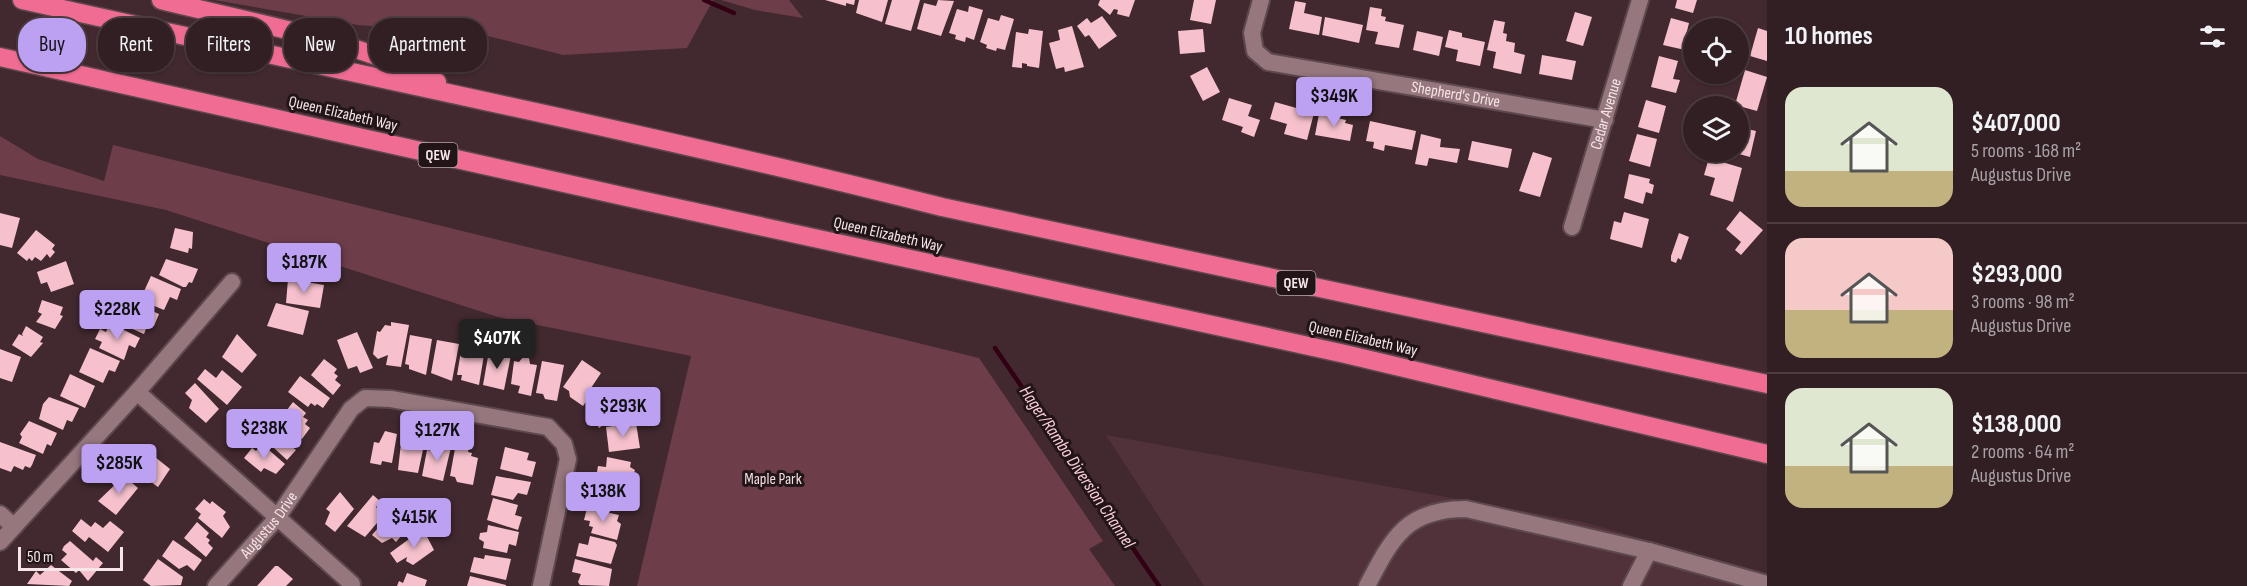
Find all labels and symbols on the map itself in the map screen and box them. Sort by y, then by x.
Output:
street label: Cedar Avenue [1586,76,1625,152]
pin: $349K [1292,77,1376,128]
street label: Shepherd's Drive [1410,77,1502,111]
street label: Queen Elizabeth Way [287,92,399,136]
road number: QEW [418,143,458,167]
street label: Queen Elizabeth Way [832,213,944,257]
pin: $187K [262,243,346,294]
road number: QEW [1276,271,1316,295]
pin: $228K [75,290,159,341]
street label: Queen Elizabeth Way [1307,317,1419,361]
pin: $407K [455,319,539,370]
water label: Hager/Rambo Diversion Channel [1015,382,1140,553]
pin: $293K [581,387,665,438]
pin: $238K [222,409,306,460]
pin: $127K [395,411,479,462]
pin: $285K [77,444,161,495]
park label: Maple Park [744,470,802,489]
pin: $138K [561,472,645,523]
street label: Augustus Drive [236,488,302,563]
pin: $415K [372,498,456,549]
scale bar [18,544,123,572]

